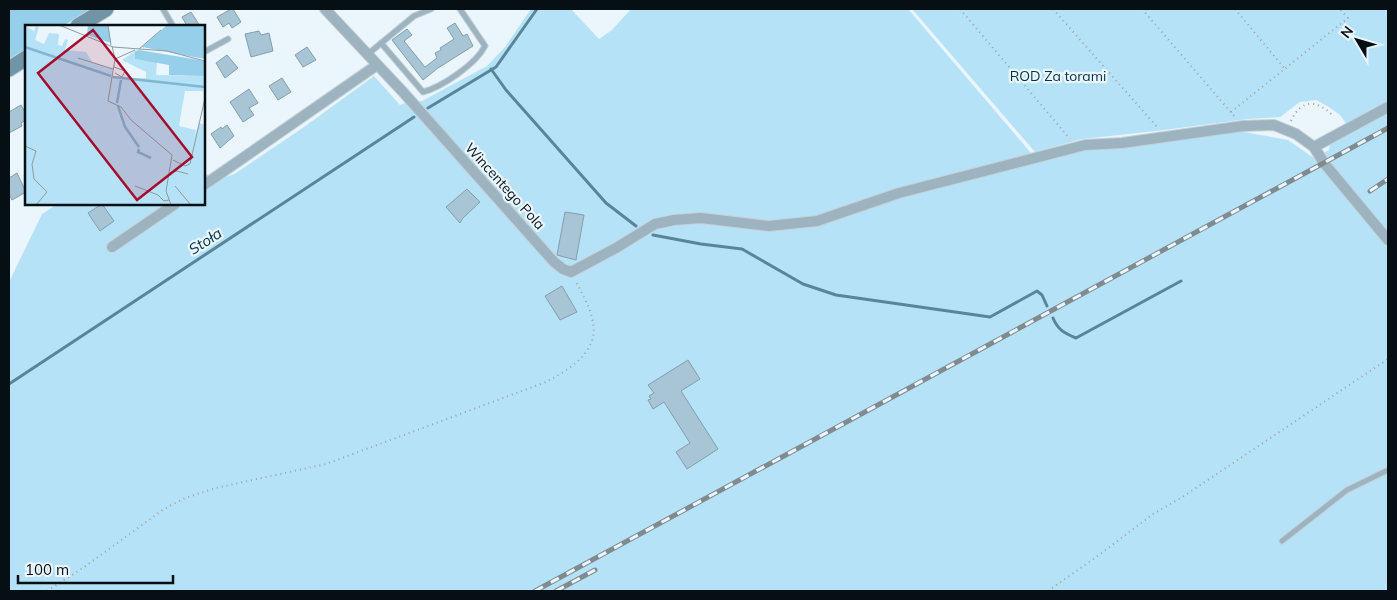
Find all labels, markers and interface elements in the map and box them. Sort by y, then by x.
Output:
north arrow [1332,15,1382,65]
text: N [1336,22,1357,42]
inset map [25,25,205,205]
park label: ROD Za torami [1010,67,1106,85]
street label: Wincentego Pola [461,139,549,233]
water label: Stoła [185,223,225,259]
scale bar [18,552,172,584]
text: 100 m [25,560,69,579]

